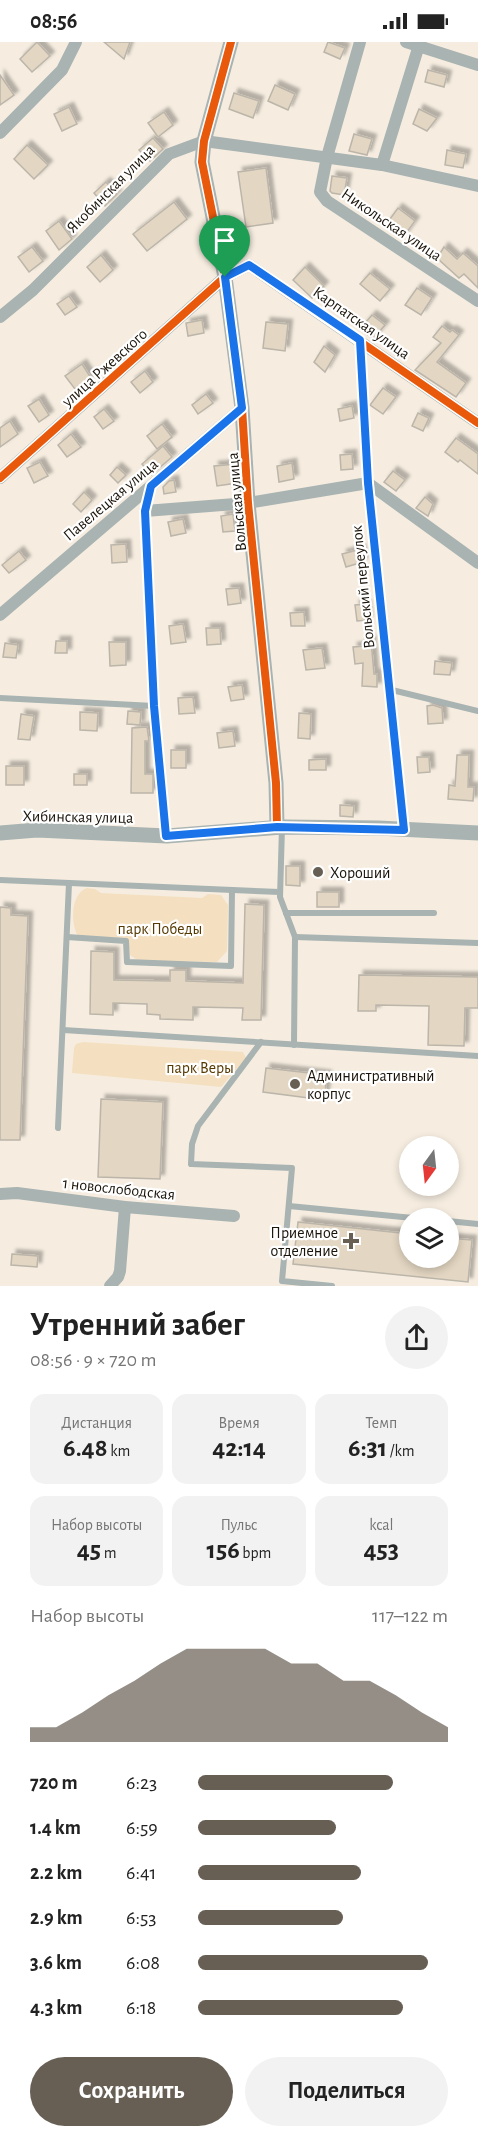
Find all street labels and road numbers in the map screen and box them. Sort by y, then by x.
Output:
street label: Якобинская улица [64,142,159,237]
street label: Никольская улица [338,185,444,265]
street label: Карпатская улица [309,284,413,363]
street label: улица Ржевского [58,325,151,411]
street label: Вольская улица [225,452,250,552]
street label: Павелецкая улица [60,456,162,545]
street label: Вольский переулок [349,524,378,649]
street label: Хибинская улица [22,808,134,827]
street label: 1 новослободская [62,1175,176,1203]

